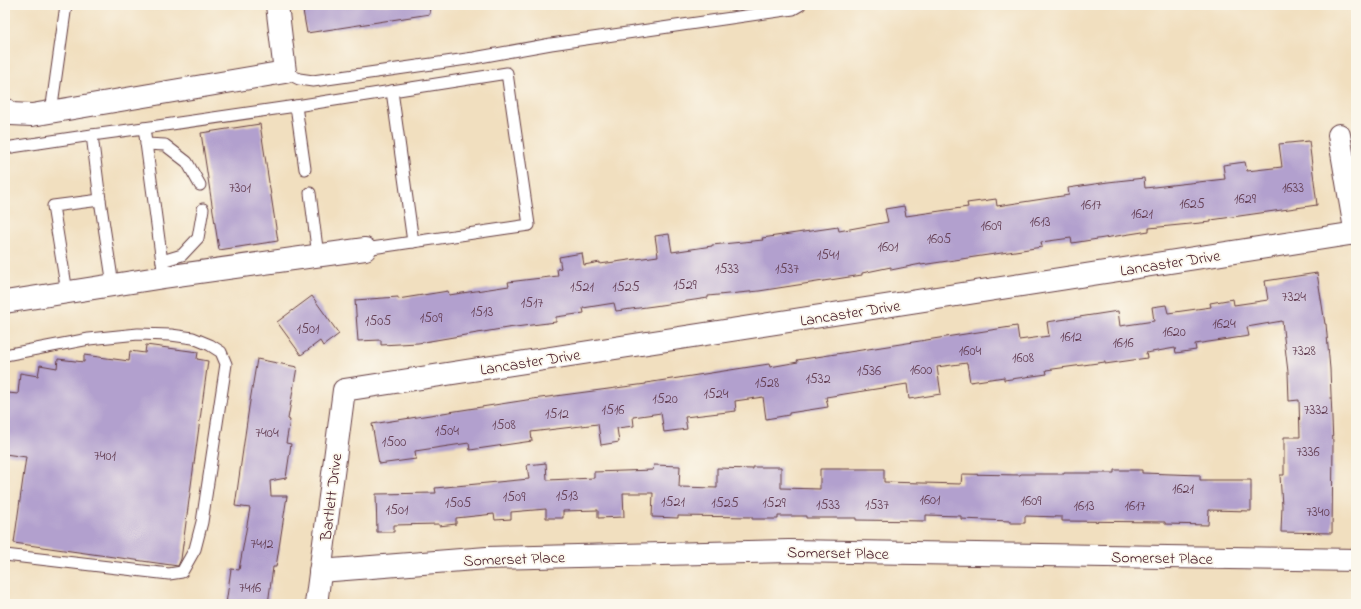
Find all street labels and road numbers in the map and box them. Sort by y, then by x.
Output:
street label: Lancaster Drive [1118,244,1223,284]
street label: Lancaster Drive [798,294,903,334]
street label: Lancaster Drive [478,343,583,383]
street label: Bartlett Drive [315,451,349,543]
street label: Somerset Place [787,541,890,567]
street label: Somerset Place [463,546,566,574]
street label: Somerset Place [1111,546,1214,572]

